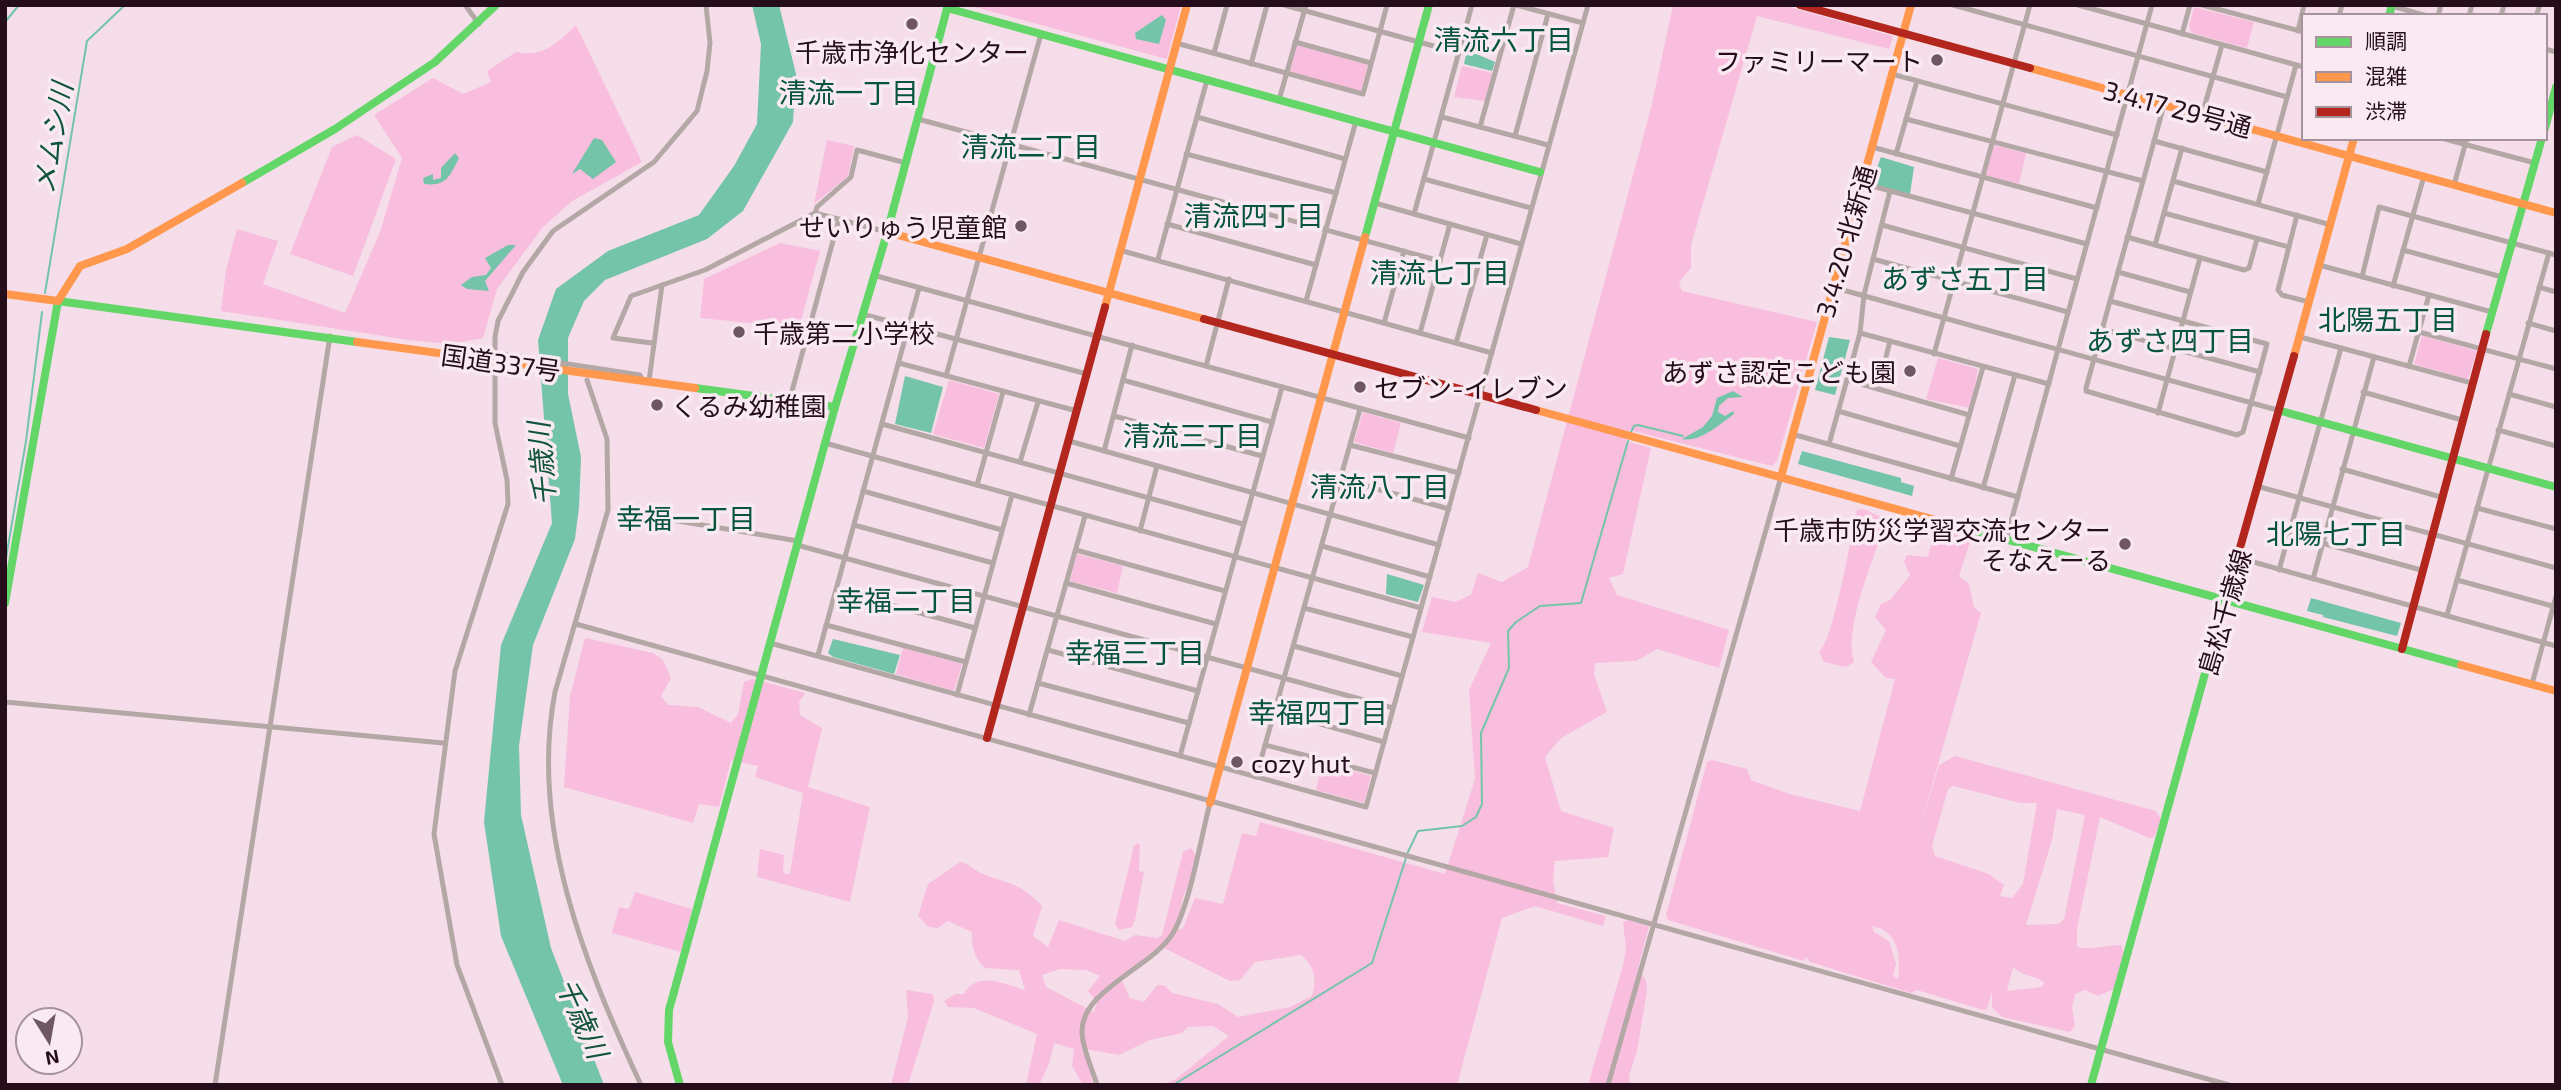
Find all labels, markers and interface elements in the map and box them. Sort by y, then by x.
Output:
legend [2302,14,2547,140]
marker: 千歳市浄化センター [904,16,920,32]
district label: 清流六丁目 [1434,22,1574,56]
text: 順調 [2365,28,2407,53]
place label: 千歳市浄化センター [795,36,1029,67]
place label: ファミリーマート [1715,45,1923,76]
marker: ファミリーマート [1929,52,1945,68]
text: 混雑 [2365,63,2407,88]
street label: 3.4.17 29号通 [2101,73,2255,143]
district label: 清流一丁目 [779,75,919,109]
water label: メムシ川 [26,77,79,196]
text: 渋滞 [2365,98,2407,123]
district label: 清流二丁目 [961,129,1101,163]
street label: 3.4.20 北新通 [1809,162,1881,320]
district label: 清流四丁目 [1184,198,1324,232]
place label: せいりゅう児童館 [799,211,1007,242]
marker: せいりゅう児童館 [1013,218,1029,234]
district label: 清流七丁目 [1370,255,1510,289]
district label: あずさ五丁目 [1881,261,2049,295]
district label: 北陽五丁目 [2318,302,2458,336]
place label: 千歳第二小学校 [753,317,935,348]
district label: あずさ四丁目 [2086,323,2254,357]
marker: 千歳第二小学校 [731,324,747,340]
street label: 国道337号 [439,338,563,386]
place label: あずさ認定こども園 [1662,356,1896,387]
marker: あずさ認定こども園 [1902,363,1918,379]
place label: セブン-イレブン [1374,372,1568,403]
marker: セブン-イレブン [1352,379,1368,395]
place label: くるみ幼稚園 [671,390,826,421]
marker: くるみ幼稚園 [649,397,665,413]
water label: 千歳川 [520,418,562,507]
district label: 清流三丁目 [1123,418,1263,452]
district label: 清流八丁目 [1310,469,1450,503]
district label: 幸福一丁目 [616,501,756,535]
place label: 千歳市防災学習交流センター そなえーる [1773,514,2111,575]
district label: 北陽七丁目 [2266,516,2406,550]
marker: 千歳市防災学習交流センター そなえーる [2117,536,2133,552]
street label: 島松千歳線 [2191,545,2257,679]
district label: 幸福二丁目 [836,583,976,617]
district label: 幸福三丁目 [1065,635,1205,669]
district label: 幸福四丁目 [1248,695,1388,729]
place label: cozy hut [1251,747,1350,778]
marker: cozy hut [1229,754,1245,770]
water label: 千歳川 [550,973,617,1066]
north arrow [14,1006,84,1076]
text: N [43,1046,61,1071]

